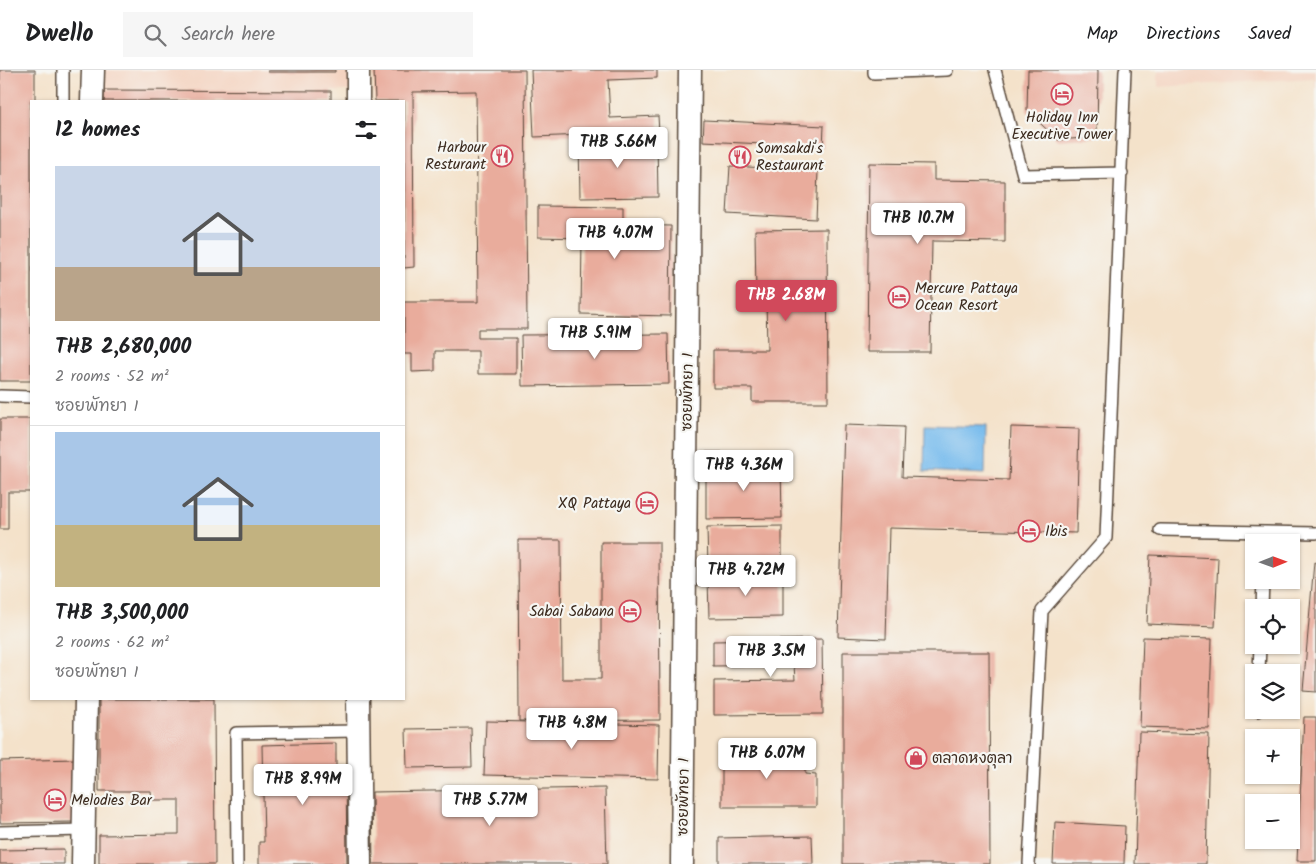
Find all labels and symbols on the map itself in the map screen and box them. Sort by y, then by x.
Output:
hotel icon: Holiday Inn Executive Tower [1050,82,1074,106]
place label: Holiday Inn Executive Tower [1012,106,1113,147]
pin: THB 5.66M [561,126,675,169]
place label: Harbour Resturant [425,136,487,177]
place label: Somsakdi's Restaurant [756,137,824,178]
restaurant icon: Harbour Resturant [490,144,514,168]
restaurant icon: Somsakdi's Restaurant [728,145,752,169]
pin: THB 10.7M [861,202,975,245]
pin: THB 4.07M [558,218,672,260]
place label: Mercure Pattaya Ocean Resort [915,277,1018,318]
pin: THB 2.68M [729,280,843,322]
hotel icon: Mercure Pattaya Ocean Resort [887,285,911,309]
pin: THB 5.91M [538,318,652,360]
street label: ซอยพัทยา 1 [675,352,701,431]
pin: THB 4.36M [687,450,801,492]
hotel icon: XQ Pattaya [635,491,659,515]
place label: XQ Pattaya [558,492,631,516]
hotel icon: Ibis [1017,519,1041,543]
place label: Ibis [1045,520,1068,544]
north arrow [1245,534,1300,589]
pin: THB 4.72M [689,554,803,597]
hotel icon: Sabai Sabana [618,599,642,623]
place label: Sabai Sabana [530,600,614,624]
pin: THB 3.5M [719,636,823,678]
pin: THB 4.8M [520,708,624,750]
pin: THB 6.07M [710,738,824,780]
shop icon: ตลาดหงตุลา [904,746,928,770]
place label: ตลาดหงตุลา [932,747,1013,771]
street label: ซอยพัทยา 1 [671,757,697,836]
pin: THB 8.99M [246,764,360,806]
pin: THB 5.77M [433,784,547,827]
hotel icon: Melodies Bar [43,788,67,812]
place label: Melodies Bar [71,789,153,813]

